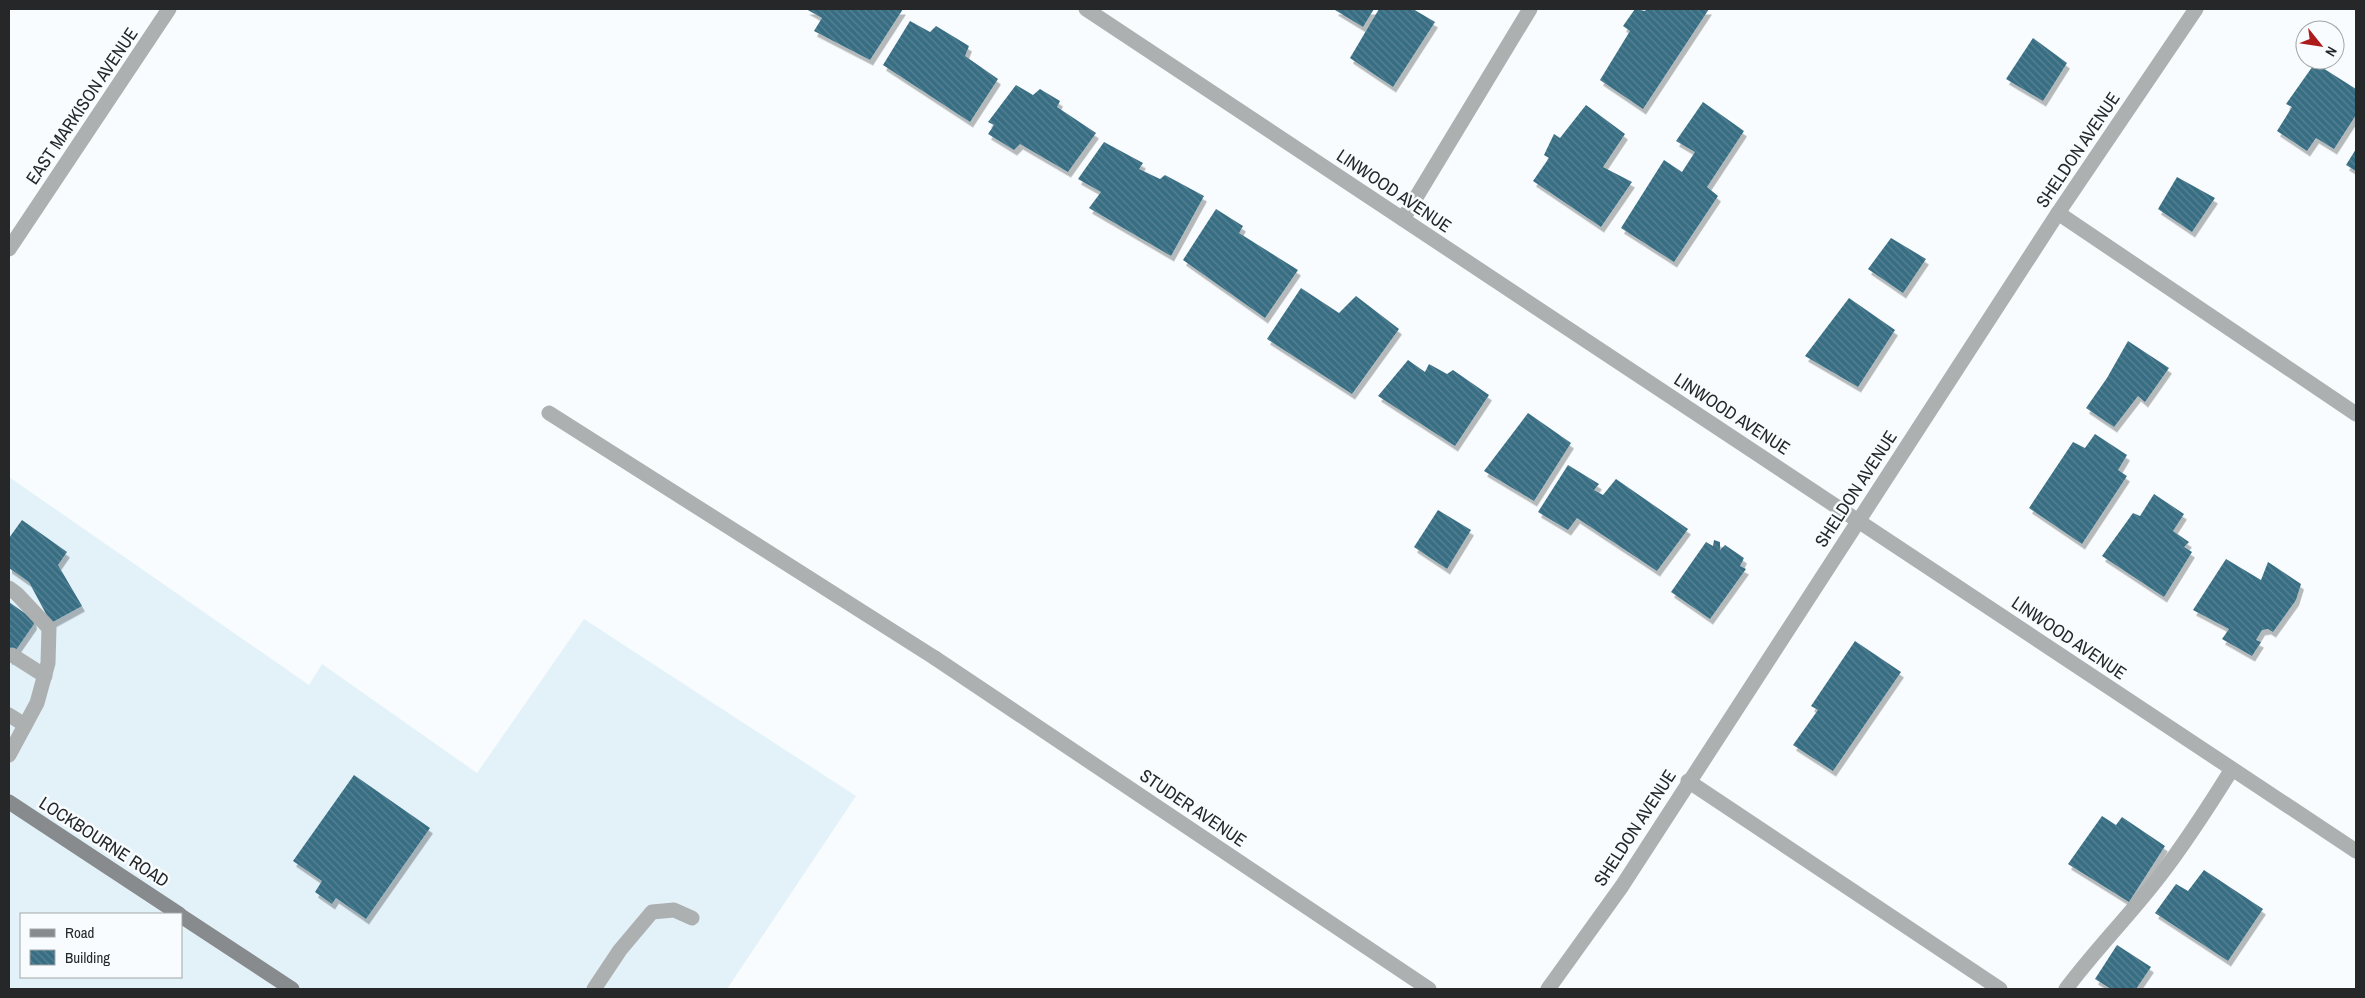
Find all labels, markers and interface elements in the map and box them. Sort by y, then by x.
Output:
north arrow [2295,20,2345,70]
street label: EAST MARKISON AVENUE [20,22,143,189]
text: N [2321,43,2341,60]
street label: SHELDON AVENUE [2030,87,2125,212]
street label: LINWOOD AVENUE [1332,143,1457,238]
street label: LINWOOD AVENUE [1670,367,1795,460]
street label: SHELDON AVENUE [1809,426,1903,552]
street label: LINWOOD AVENUE [2007,590,2132,685]
street label: STUDER AVENUE [1135,763,1252,853]
street label: SHELDON AVENUE [1588,765,1682,891]
street label: LOCKBOURNE ROAD [35,790,174,893]
legend [20,913,182,978]
text: Road [65,922,94,943]
text: Building [65,947,110,968]

